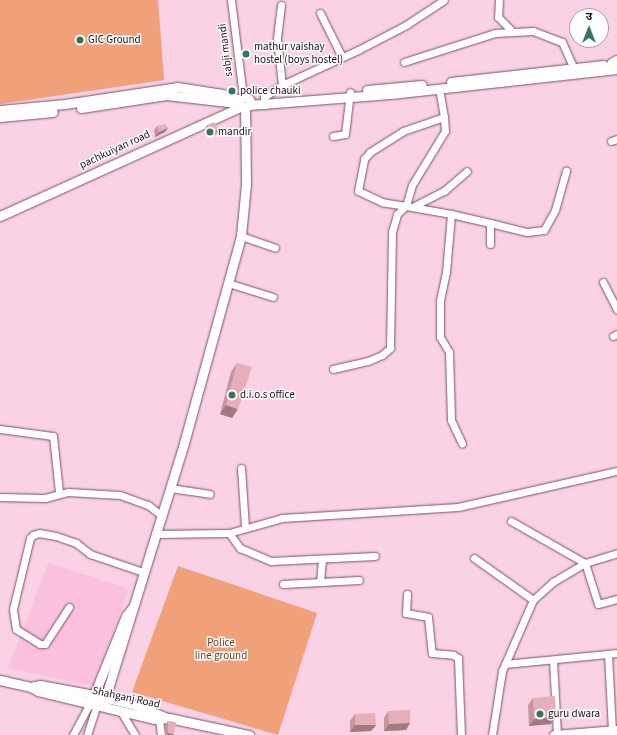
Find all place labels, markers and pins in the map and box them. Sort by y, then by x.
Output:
place label: GIC Ground [88,33,141,47]
marker: GIC Ground [75,35,85,45]
place label: mathur vaishay hostel (boys hostel) [254,41,343,67]
marker: mathur vaishay hostel (boys hostel) [241,49,251,59]
place label: police chauki [240,84,301,98]
marker: police chauki [227,86,237,96]
place label: mandir [218,125,251,139]
marker: mandir [205,127,215,137]
place label: d.i.o.s office [240,388,295,402]
marker: d.i.o.s office [227,390,237,400]
place label: guru dwara [548,707,600,721]
marker: guru dwara [535,709,545,719]

